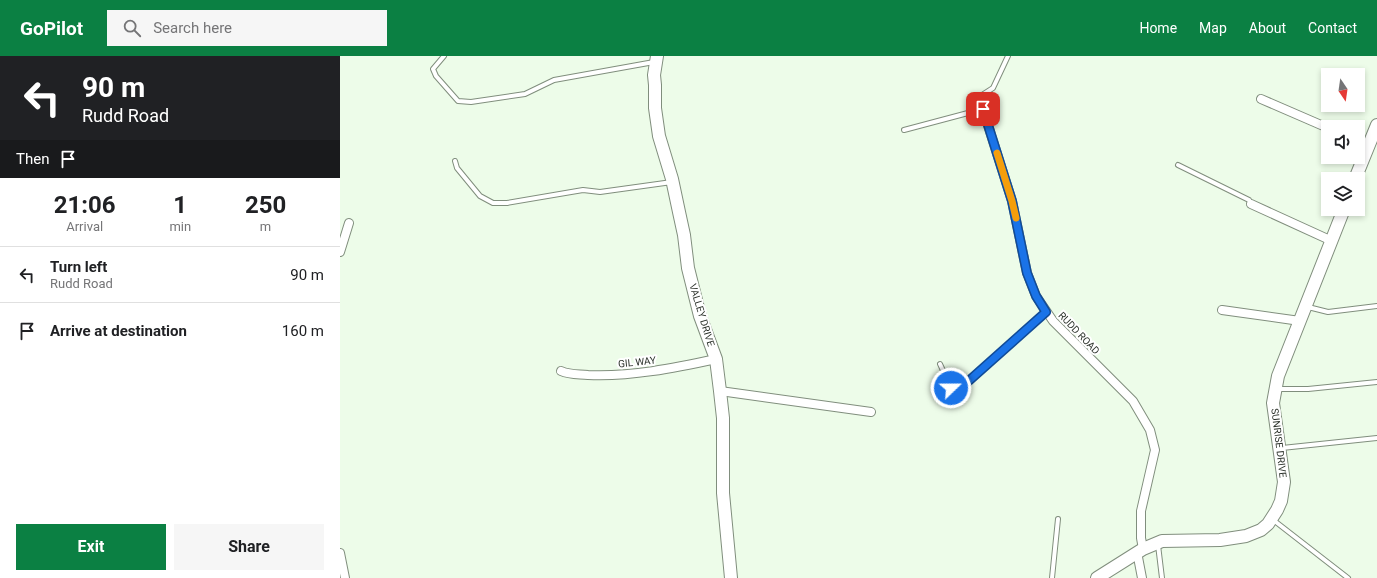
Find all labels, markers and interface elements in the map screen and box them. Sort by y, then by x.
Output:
search box [107,10,387,46]
text: GoPilot [20,17,83,40]
icon: search [121,17,143,39]
text: Search here [153,19,232,37]
text: Home [1139,20,1177,36]
text: Map [1199,20,1227,36]
text: About [1249,20,1286,36]
text: Contact [1308,20,1357,36]
north arrow [1321,68,1365,112]
map controls [1321,68,1365,216]
text: 90 m [82,71,145,104]
icon: left [16,72,68,124]
pin [966,92,1000,126]
icon: arrive [972,98,994,120]
text: Rudd Road [82,105,169,126]
button: sound [1321,120,1365,164]
icon: arrive [57,148,79,170]
text: Then [16,150,49,168]
button: layers [1321,172,1365,216]
text: 21:06 [54,191,116,219]
text: 1 [173,191,187,219]
text: 250 [245,191,286,219]
text: Arrival [66,219,103,234]
text: min [169,219,191,234]
text: m [260,219,271,234]
text: Turn left [50,258,107,276]
icon: left [16,264,38,286]
text: 90 m [290,266,324,284]
text: Rudd Road [50,276,113,291]
street label: VALLEY DRIVE [687,282,717,348]
street label: RUDD ROAD [1056,310,1102,356]
icon: arrive [16,320,38,342]
text: Arrive at destination [50,322,187,340]
text: 160 m [282,322,324,340]
street label: GIL WAY [617,355,657,369]
position arrow [930,367,972,409]
street label: SUNRISE DRIVE [1269,408,1289,479]
button: Exit [16,524,166,570]
button: Share [174,524,324,570]

